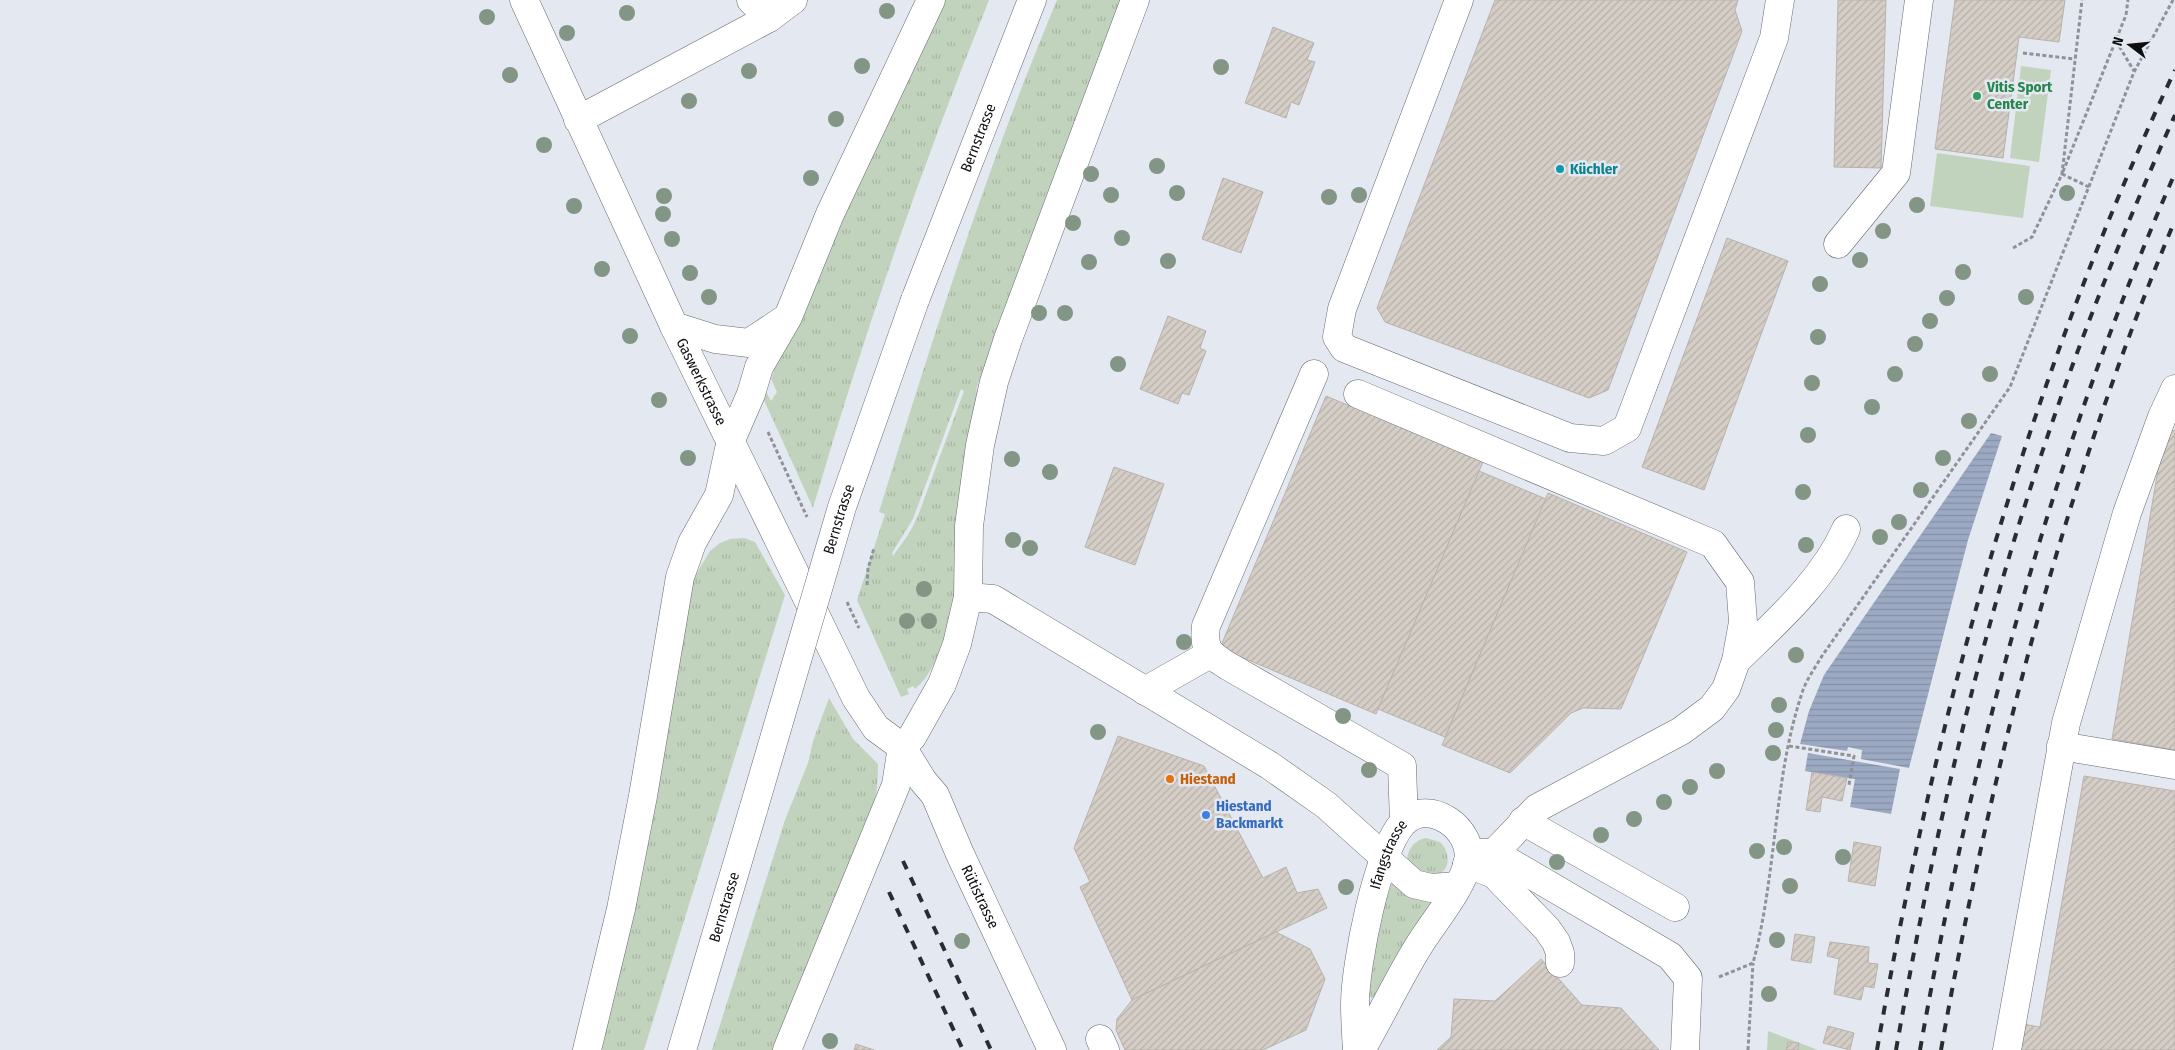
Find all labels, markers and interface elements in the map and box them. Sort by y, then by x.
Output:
north arrow [2105,20,2155,70]
text: N [2109,35,2127,48]
place label: Vitis Sport Center [1986,78,2053,113]
marker: Vitis Sport Center [1971,90,1983,102]
street label: Bernstrasse [957,101,1000,175]
place label: Küchler [1570,160,1618,178]
marker: Küchler [1554,163,1566,175]
street label: Gaswerkstrasse [672,335,730,428]
street label: Bernstrasse [820,482,858,556]
place label: Hiestand [1180,770,1236,788]
marker: Hiestand [1164,773,1176,785]
place label: Hiestand Backmarkt [1216,797,1284,832]
marker: Hiestand Backmarkt [1200,809,1212,821]
street label: Ifangstrasse [1366,816,1411,891]
street label: Rütistrasse [957,862,1003,931]
street label: Bernstrasse [705,870,743,944]

